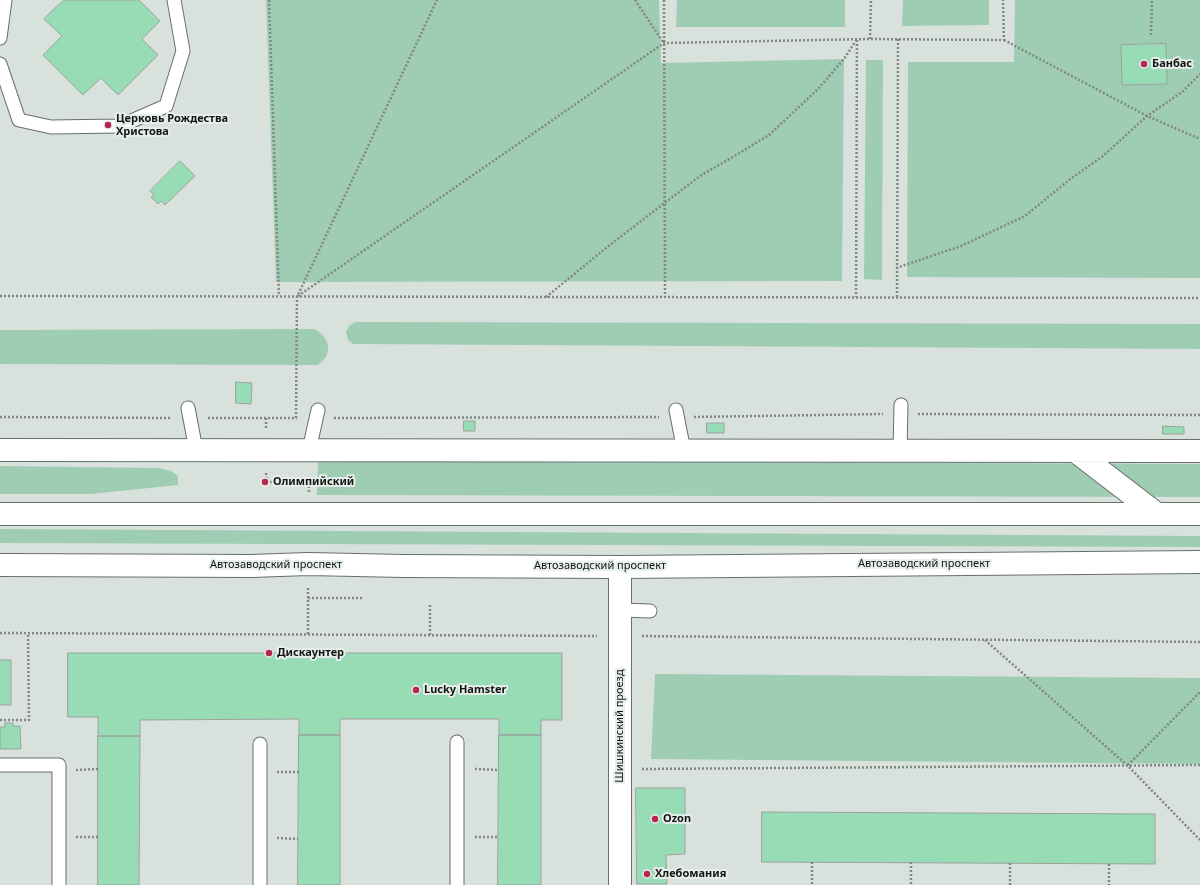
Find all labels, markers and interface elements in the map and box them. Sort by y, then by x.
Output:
place label: Банбас [1152,57,1192,71]
marker: Банбас [1139,59,1149,69]
place label: Церковь Рождества Христова [116,112,228,138]
marker: Церковь Рождества Христова [103,120,113,130]
place label: Олимпийский [273,475,354,489]
marker: Олимпийский [260,477,270,487]
street label: Автозаводский проспект [858,557,990,571]
street label: Автозаводский проспект [210,558,342,572]
street label: Автозаводский проспект [534,559,666,573]
place label: Дискаунтер [277,646,344,660]
marker: Дискаунтер [264,648,274,658]
street label: Шишкинский проезд [613,669,627,783]
place label: Lucky Hamster [424,683,506,697]
marker: Lucky Hamster [411,685,421,695]
place label: Ozon [663,812,691,826]
marker: Ozon [650,814,660,824]
place label: Хлебомания [655,867,726,881]
marker: Хлебомания [642,869,652,879]

